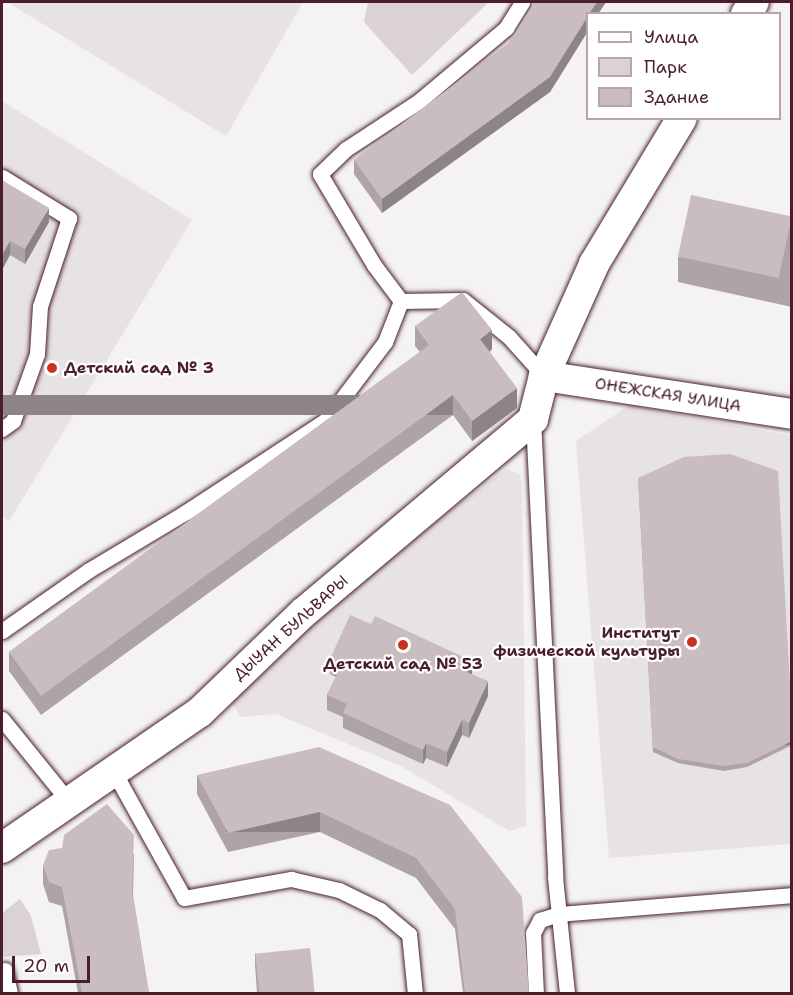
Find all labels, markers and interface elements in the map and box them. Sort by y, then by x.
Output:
legend [586,12,781,120]
text: Улица [644,25,698,49]
text: Парк [644,55,687,79]
text: Здание [644,85,709,109]
place label: Детский сад № 3 [64,358,214,378]
marker: Детский сад № 3 [45,361,59,375]
street label: ОНЕЖСКАЯ УЛИЦА [593,374,743,416]
street label: ДЫУАН БУЛЬВАРЫ [230,571,352,685]
place label: Институт физической культуры [493,623,680,661]
marker: Институт физической культуры [685,635,699,649]
marker: Детский сад № 53 [396,638,410,652]
place label: Детский сад № 53 [323,654,483,674]
scale bar [15,944,93,982]
text: 20 m [23,954,69,978]

